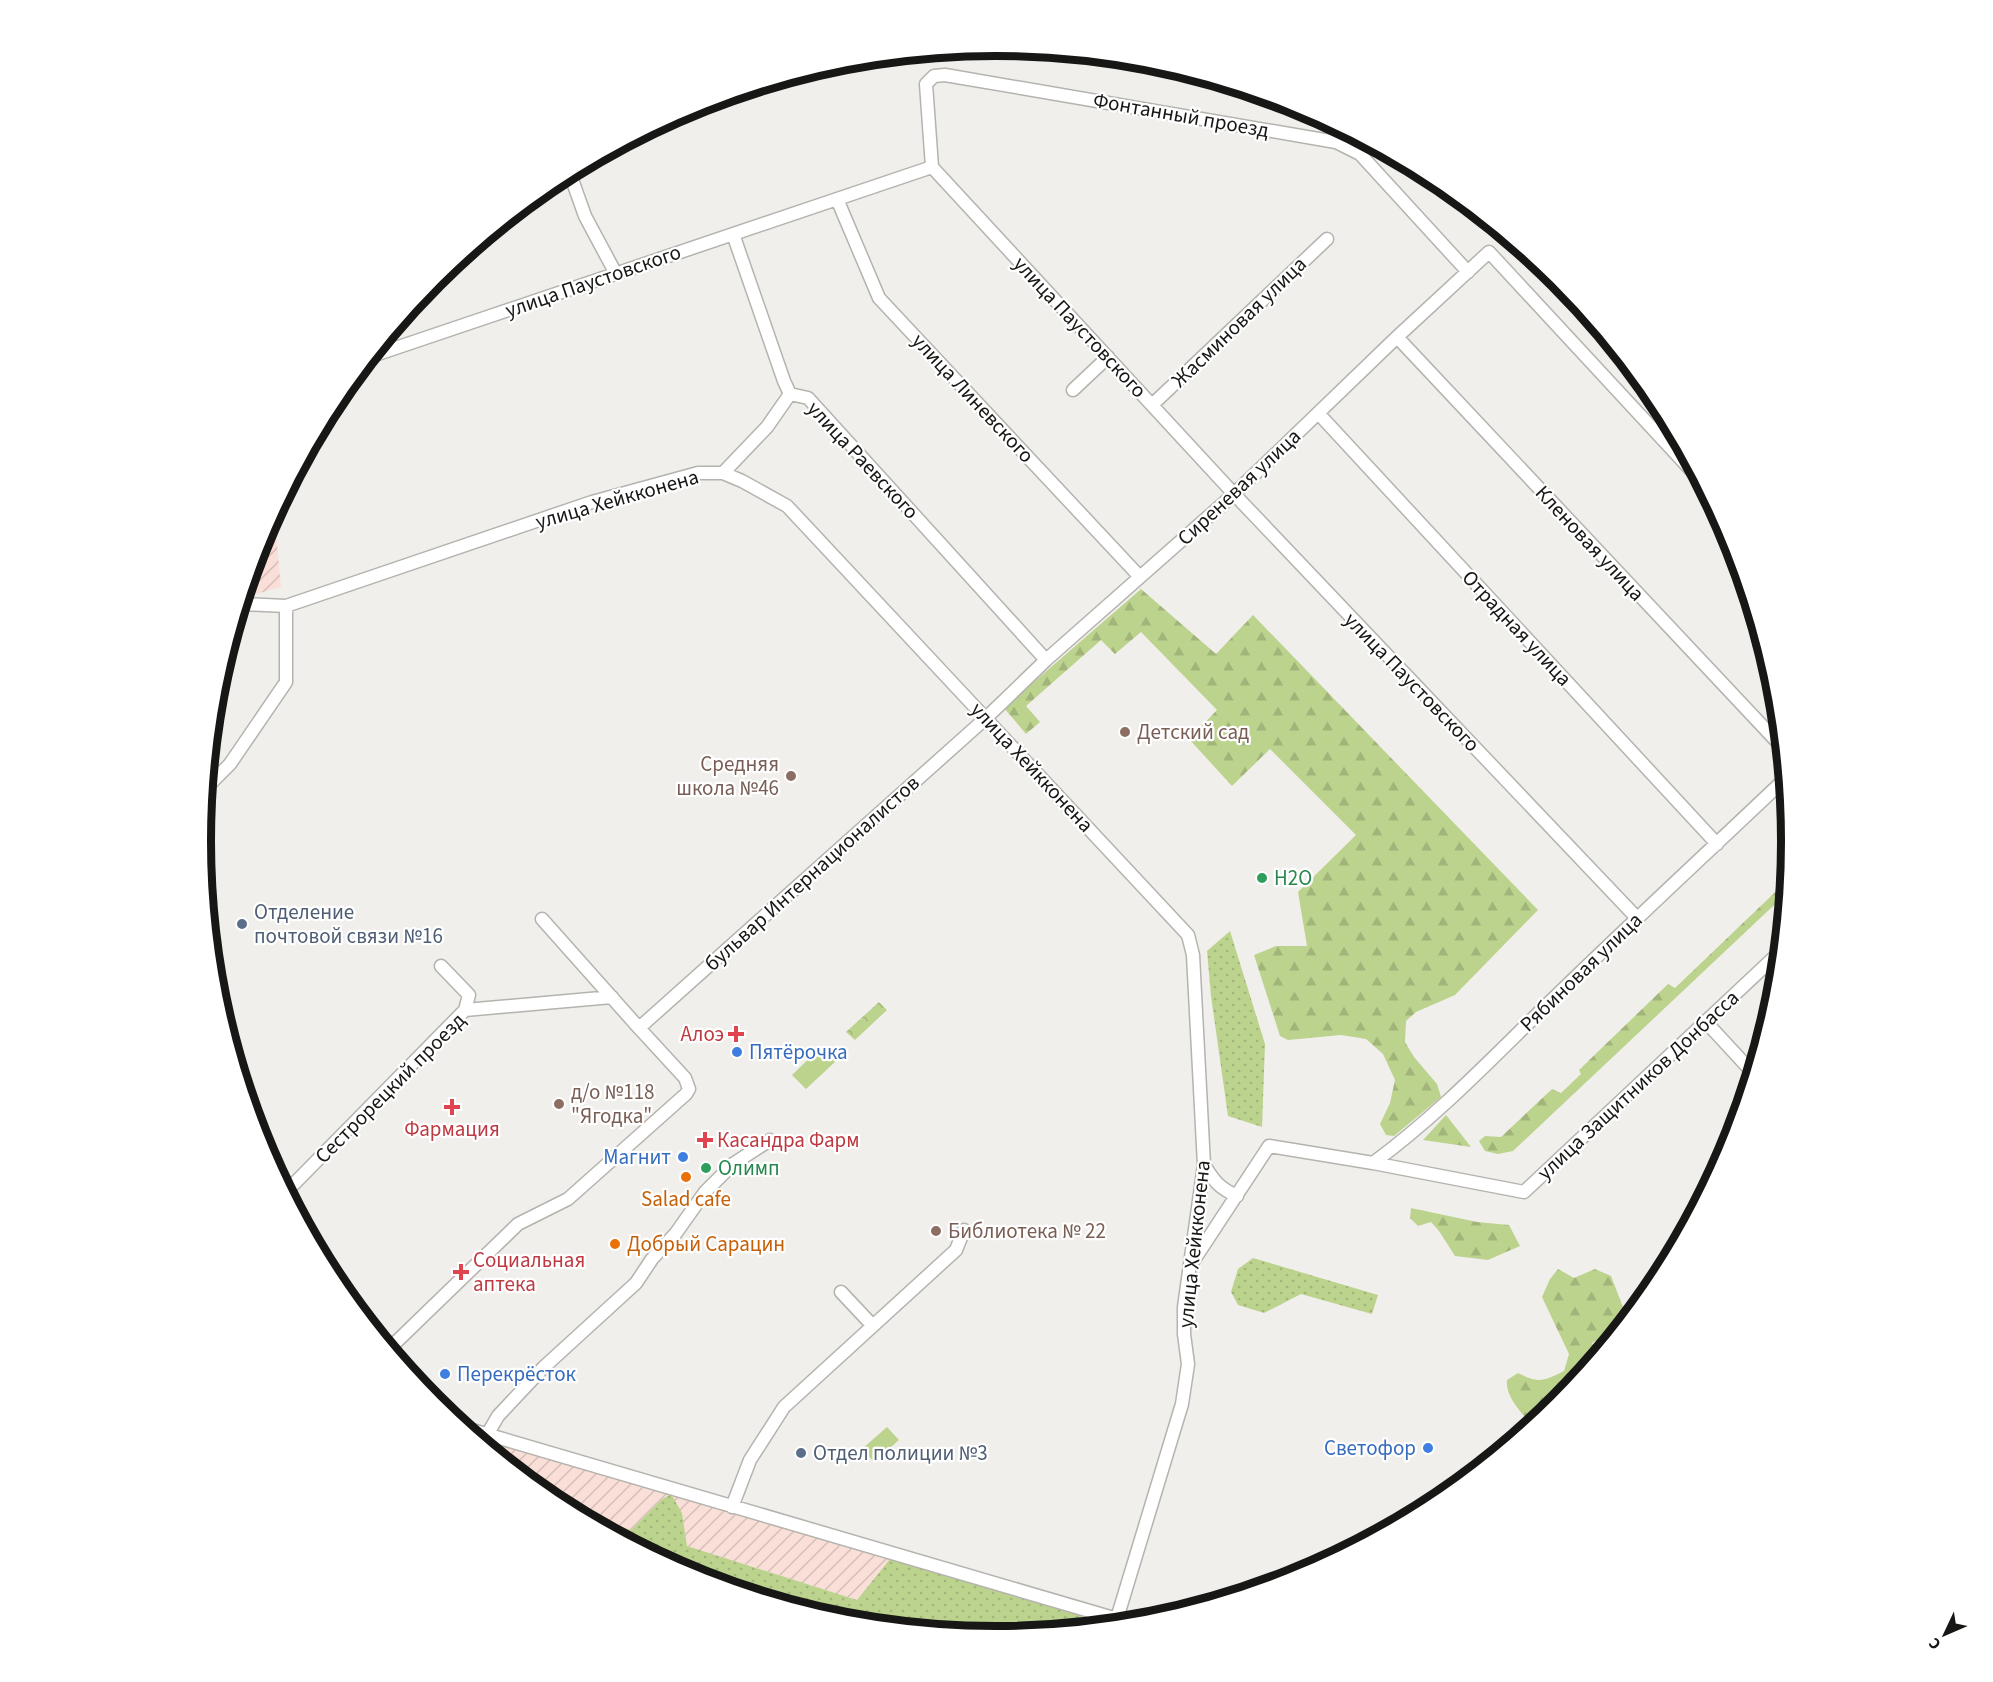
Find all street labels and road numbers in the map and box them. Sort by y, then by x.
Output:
street label: Фонтанный проезд [1091,85,1271,145]
street label: улица Паустовского [501,237,685,325]
street label: улица Паустовского [1006,249,1154,405]
street label: Жасминовая улица [1165,250,1313,394]
street label: улица Линевского [905,327,1041,469]
street label: улица Раевского [800,394,926,526]
street label: Сиреневая улица [1170,422,1308,552]
street label: улица Хейкконена [532,461,702,537]
street label: Кленовая улица [1528,478,1652,608]
street label: Отрадная улица [1455,563,1579,693]
street label: улица Паустовского [1337,605,1487,759]
street label: улица Хейкконена [964,695,1100,839]
street label: бульвар Интернационалистов [698,768,926,978]
street label: Рябиновая улица [1513,906,1649,1038]
street label: улица Защитников Донбасса [1530,983,1746,1187]
street label: Сестрорецкий проезд [308,1006,472,1170]
street label: улица Хейкконена [1170,1159,1218,1329]

